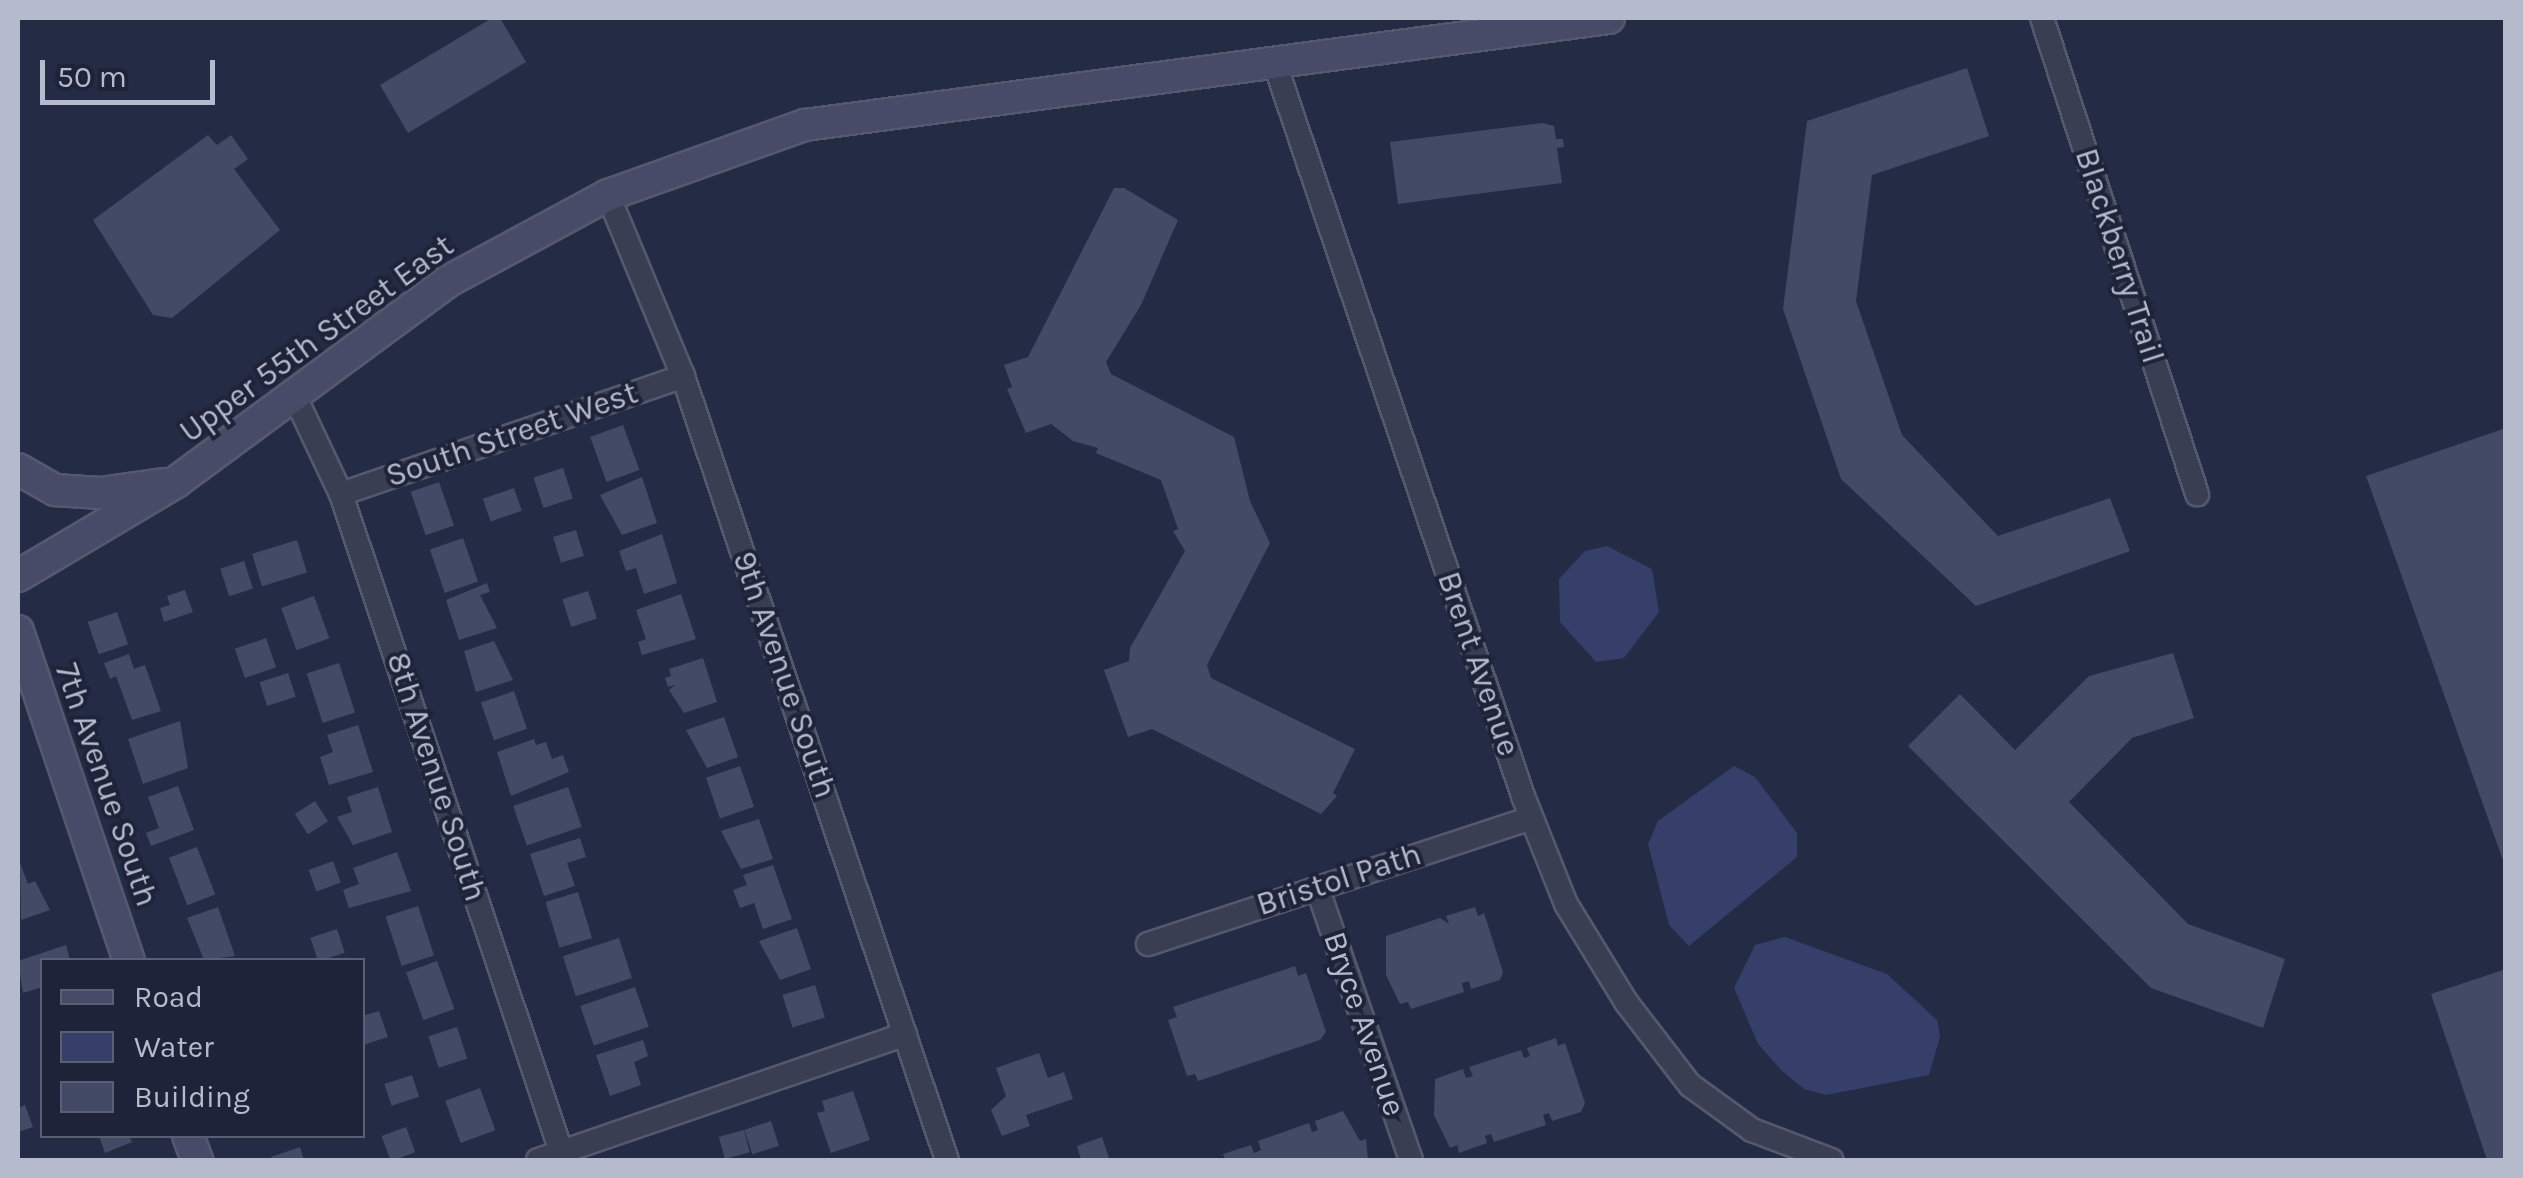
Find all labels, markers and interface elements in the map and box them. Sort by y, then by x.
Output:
scale bar [45,40,220,102]
text: 50 m [57,59,127,95]
street label: Blackberry Trail [2066,144,2172,368]
street label: Upper 55th Street East [173,227,461,451]
street label: South Street West [381,374,643,496]
street label: 9th Avenue South [724,547,844,803]
street label: Brent Avenue [1429,567,1527,761]
street label: 8th Avenue South [378,648,494,906]
street label: 7th Avenue South [46,658,166,912]
street label: Bristol Path [1252,835,1426,925]
street label: Bryce Avenue [1315,927,1413,1121]
legend [40,958,365,1138]
text: Road [134,979,203,1015]
text: Water [134,1029,214,1065]
text: Building [134,1079,250,1115]

